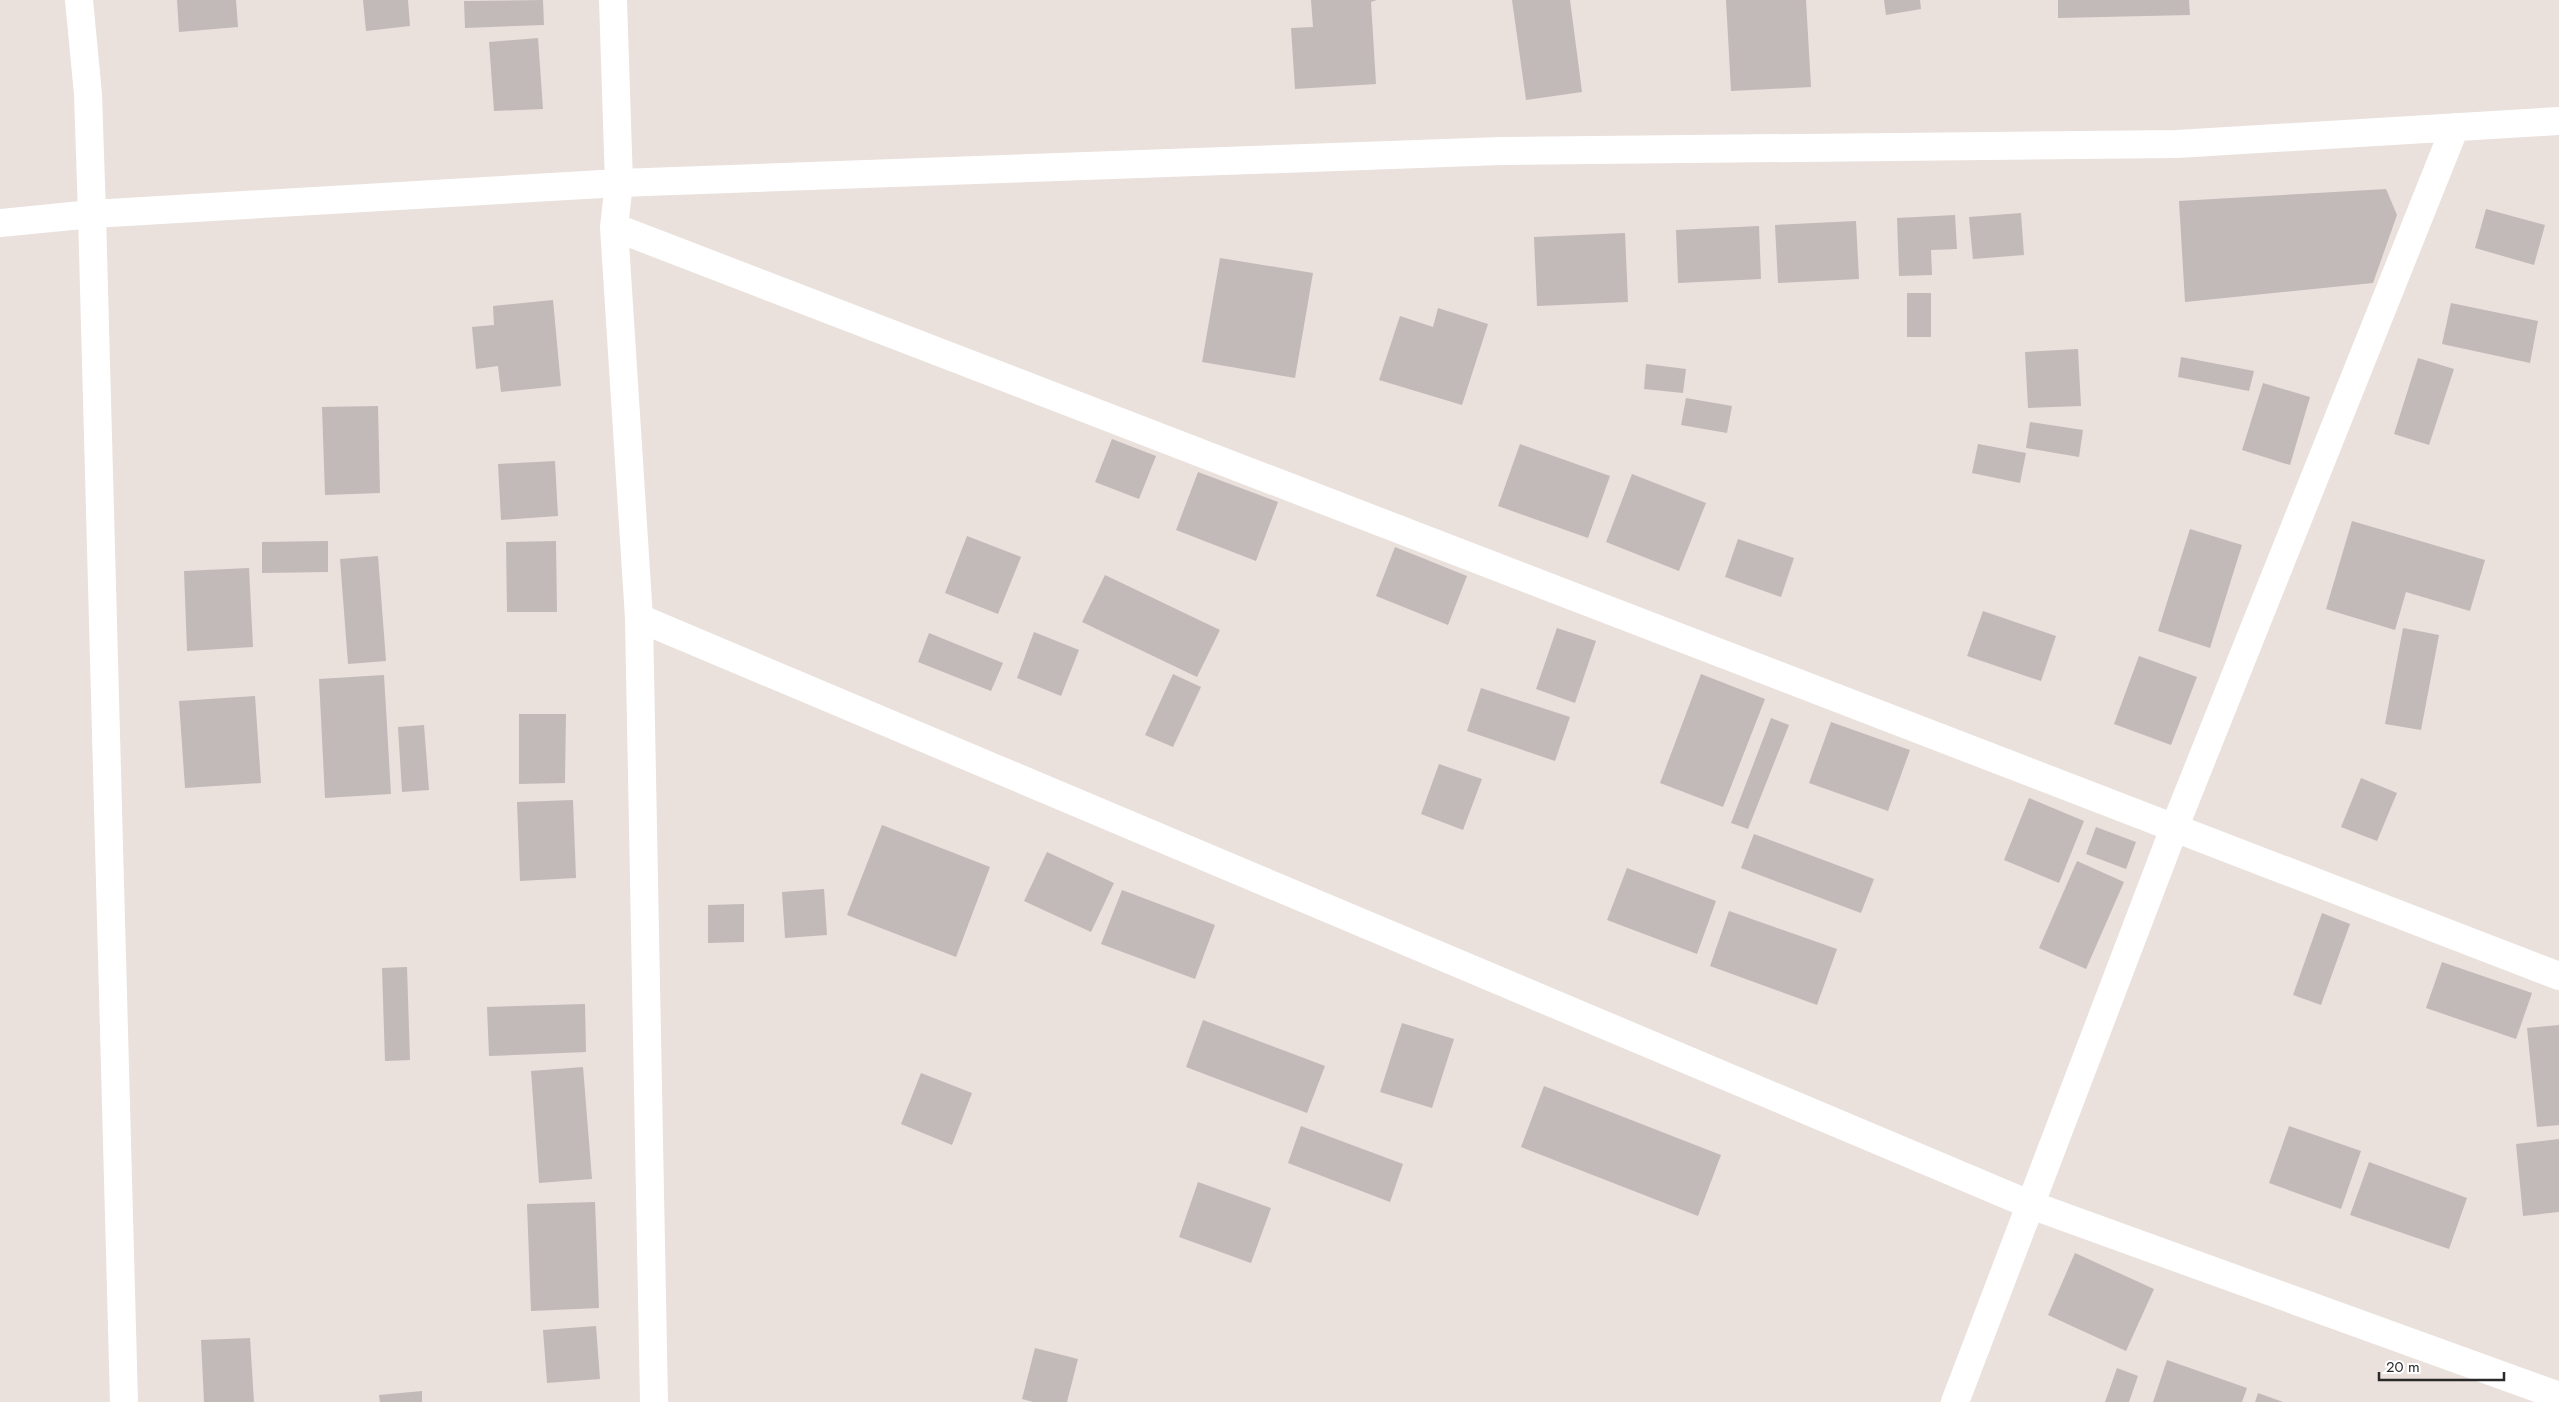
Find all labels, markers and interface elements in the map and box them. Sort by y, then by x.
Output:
scale bar [2379,1350,2504,1382]
text: 20 m [2386,1356,2420,1378]

